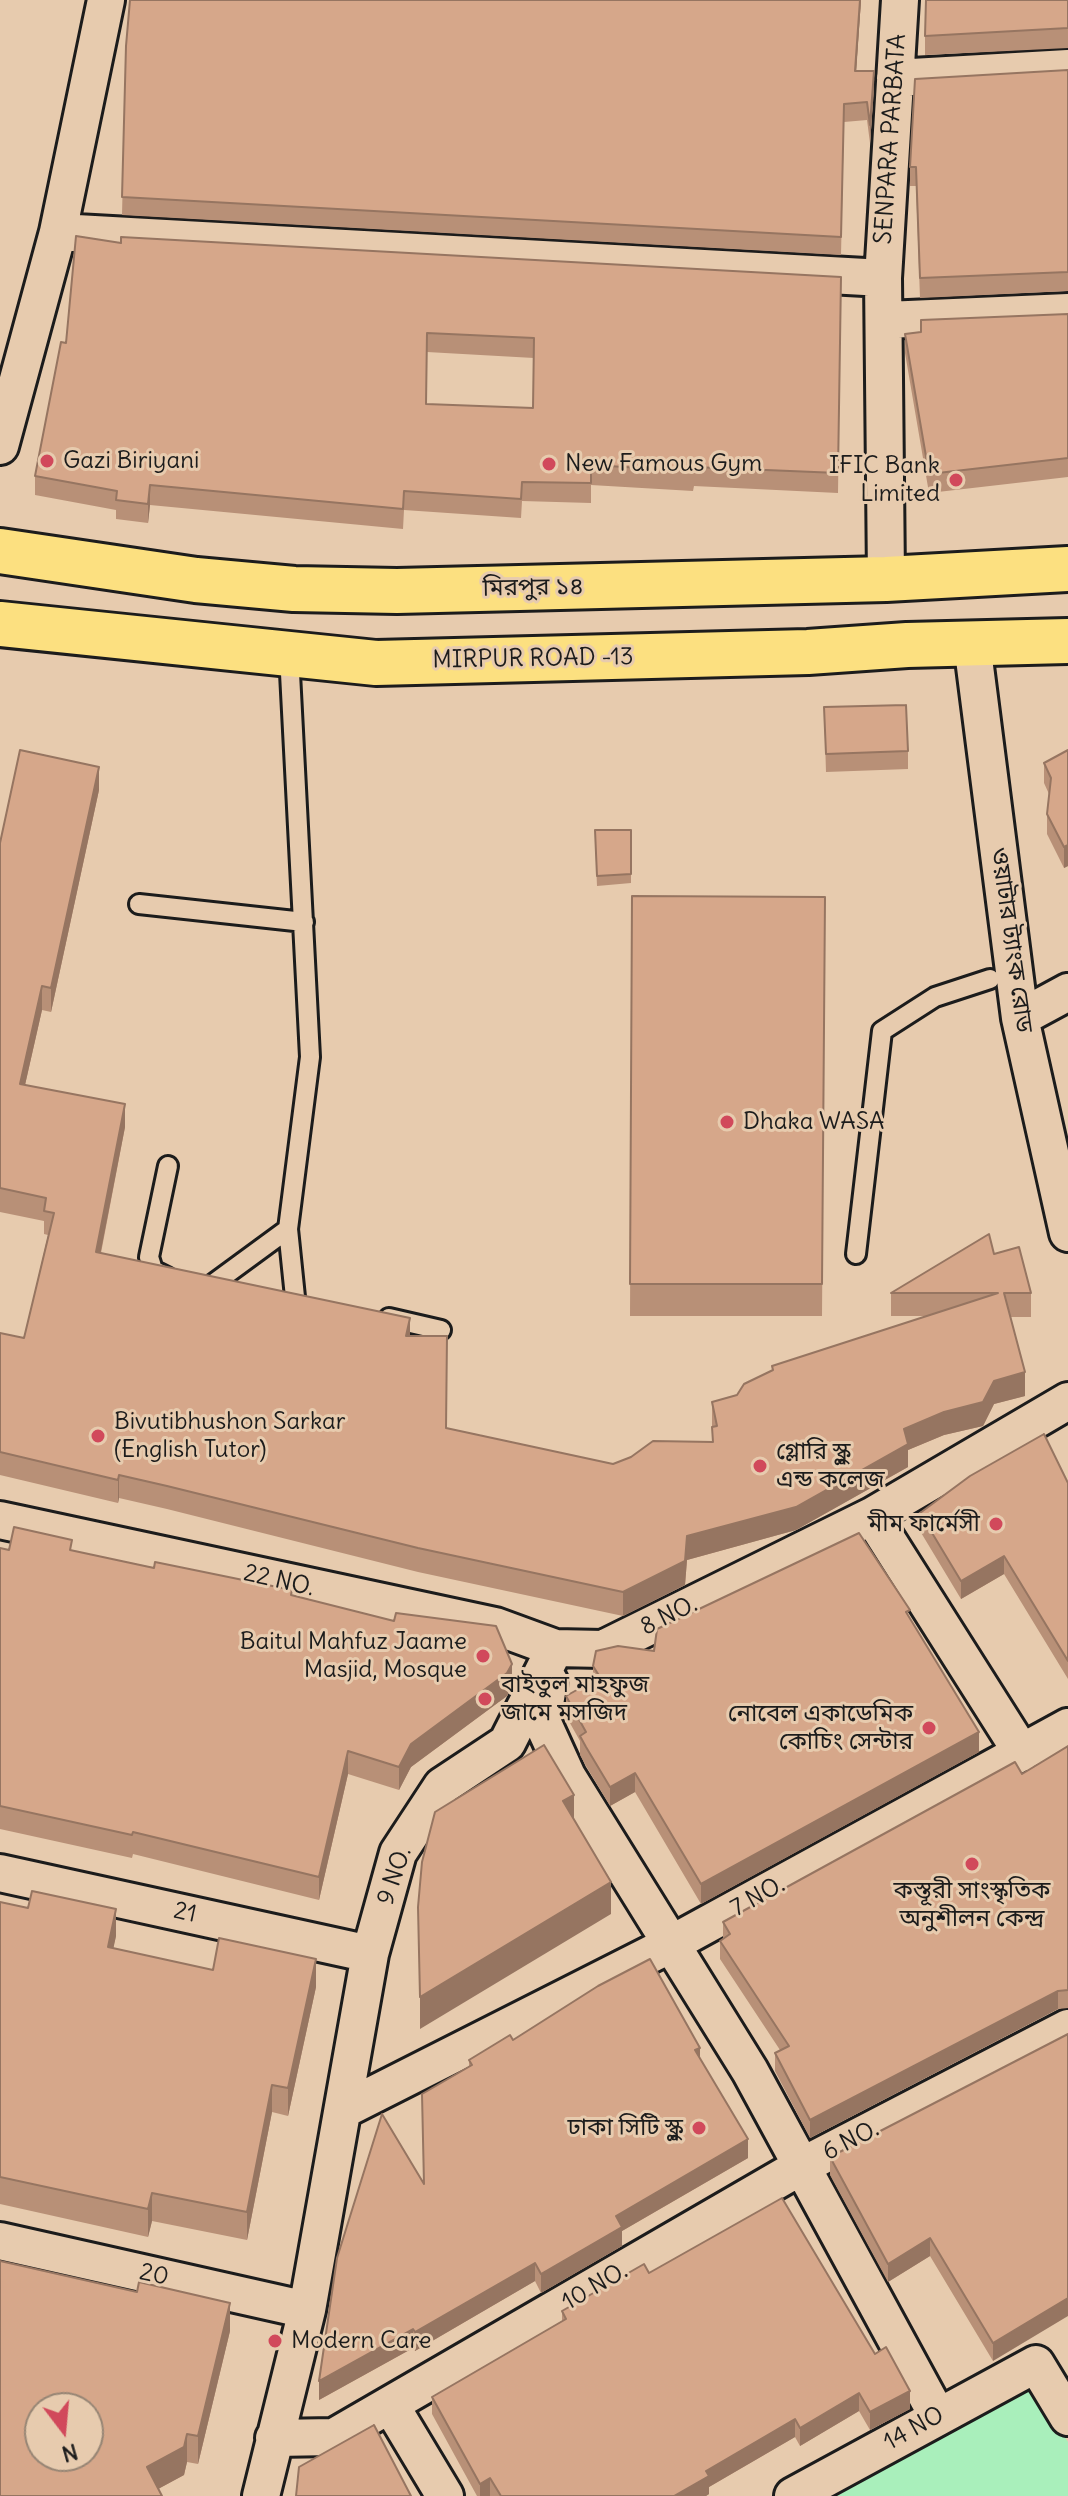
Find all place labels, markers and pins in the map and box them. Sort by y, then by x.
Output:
place label: Gazi Biriyani [63,447,199,475]
place label: New Famous Gym [565,450,762,478]
marker: Gazi Biriyani [38,452,56,470]
place label: IFIC Bank Limited [829,452,940,508]
marker: New Famous Gym [540,455,558,473]
marker: IFIC Bank Limited [947,471,965,489]
place label: Dhaka WASA [743,1108,884,1136]
marker: Dhaka WASA [718,1113,736,1131]
place label: Bivutibhushon Sarkar (English Tutor) [114,1408,345,1464]
marker: Bivutibhushon Sarkar (English Tutor) [89,1427,107,1445]
place label: গ্লোরি স্কুল এন্ড কলেজ [776,1438,885,1494]
marker: গ্লোরি স্কুল এন্ড কলেজ [751,1457,769,1475]
place label: মীম ফার্মেসী [867,1510,980,1538]
marker: মীম ফার্মেসী [987,1515,1005,1533]
place label: Baitul Mahfuz Jaame Masjid, Mosque [240,1628,467,1684]
marker: Baitul Mahfuz Jaame Masjid, Mosque [474,1647,492,1665]
place label: বাইতুল মাহফুজ জামে মসজিদ [501,1671,649,1727]
marker: বাইতুল মাহফুজ জামে মসজিদ [476,1690,494,1708]
place label: নোবেল একাডেমিক কোচিং সেন্টার [728,1700,913,1756]
marker: নোবেল একাডেমিক কোচিং সেন্টার [920,1719,938,1737]
marker: কস্তূরী সাংস্কৃতিক অনুশীলন কেন্দ্র [963,1855,981,1873]
place label: কস্তূরী সাংস্কৃতিক অনুশীলন কেন্দ্র [894,1877,1050,1933]
place label: ঢাকা সিটি স্কুল [568,2114,683,2142]
marker: ঢাকা সিটি স্কুল [690,2119,708,2137]
place label: Modern Care [291,2327,431,2355]
marker: Modern Care [266,2332,284,2350]

